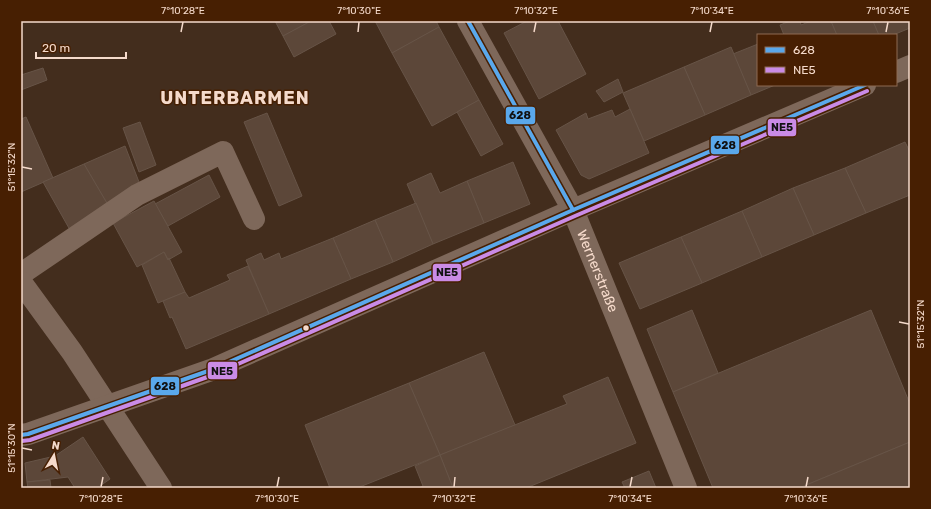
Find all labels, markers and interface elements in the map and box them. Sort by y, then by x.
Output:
text: 7°10'28"E [161,5,205,17]
text: 7°10'30"E [337,5,381,17]
text: 7°10'32"E [514,5,558,17]
text: 7°10'34"E [690,5,734,17]
text: 7°10'36"E [866,5,910,17]
scale bar [36,34,126,60]
legend [757,34,897,86]
text: 20 m [42,41,70,55]
text: 628 [793,43,815,57]
text: NE5 [793,63,816,77]
district label: UNTERBARMEN [160,87,310,109]
line badge: 628 [505,106,536,125]
text: 628 [509,109,531,122]
line badge: NE5 [767,118,797,137]
text: NE5 [771,121,793,134]
line badge: 628 [710,135,740,155]
text: 628 [714,139,736,152]
text: 51°15'32"N [6,142,18,191]
street label: Wernerstraße [573,227,622,315]
line badge: NE5 [432,263,462,282]
text: NE5 [436,266,458,279]
text: 51°15'32"N [915,299,927,348]
unlabelled marker [301,323,311,333]
line badge: NE5 [207,361,238,380]
text: NE5 [211,365,233,378]
line badge: 628 [150,376,180,396]
text: 628 [154,380,176,393]
text: 51°15'30"N [6,423,18,473]
north arrow [34,435,74,475]
text: N [51,439,61,453]
text: 7°10'28"E [79,493,123,505]
text: 7°10'30"E [255,493,299,505]
text: 7°10'32"E [432,493,476,505]
text: 7°10'34"E [608,493,652,505]
text: 7°10'36"E [784,493,828,505]

